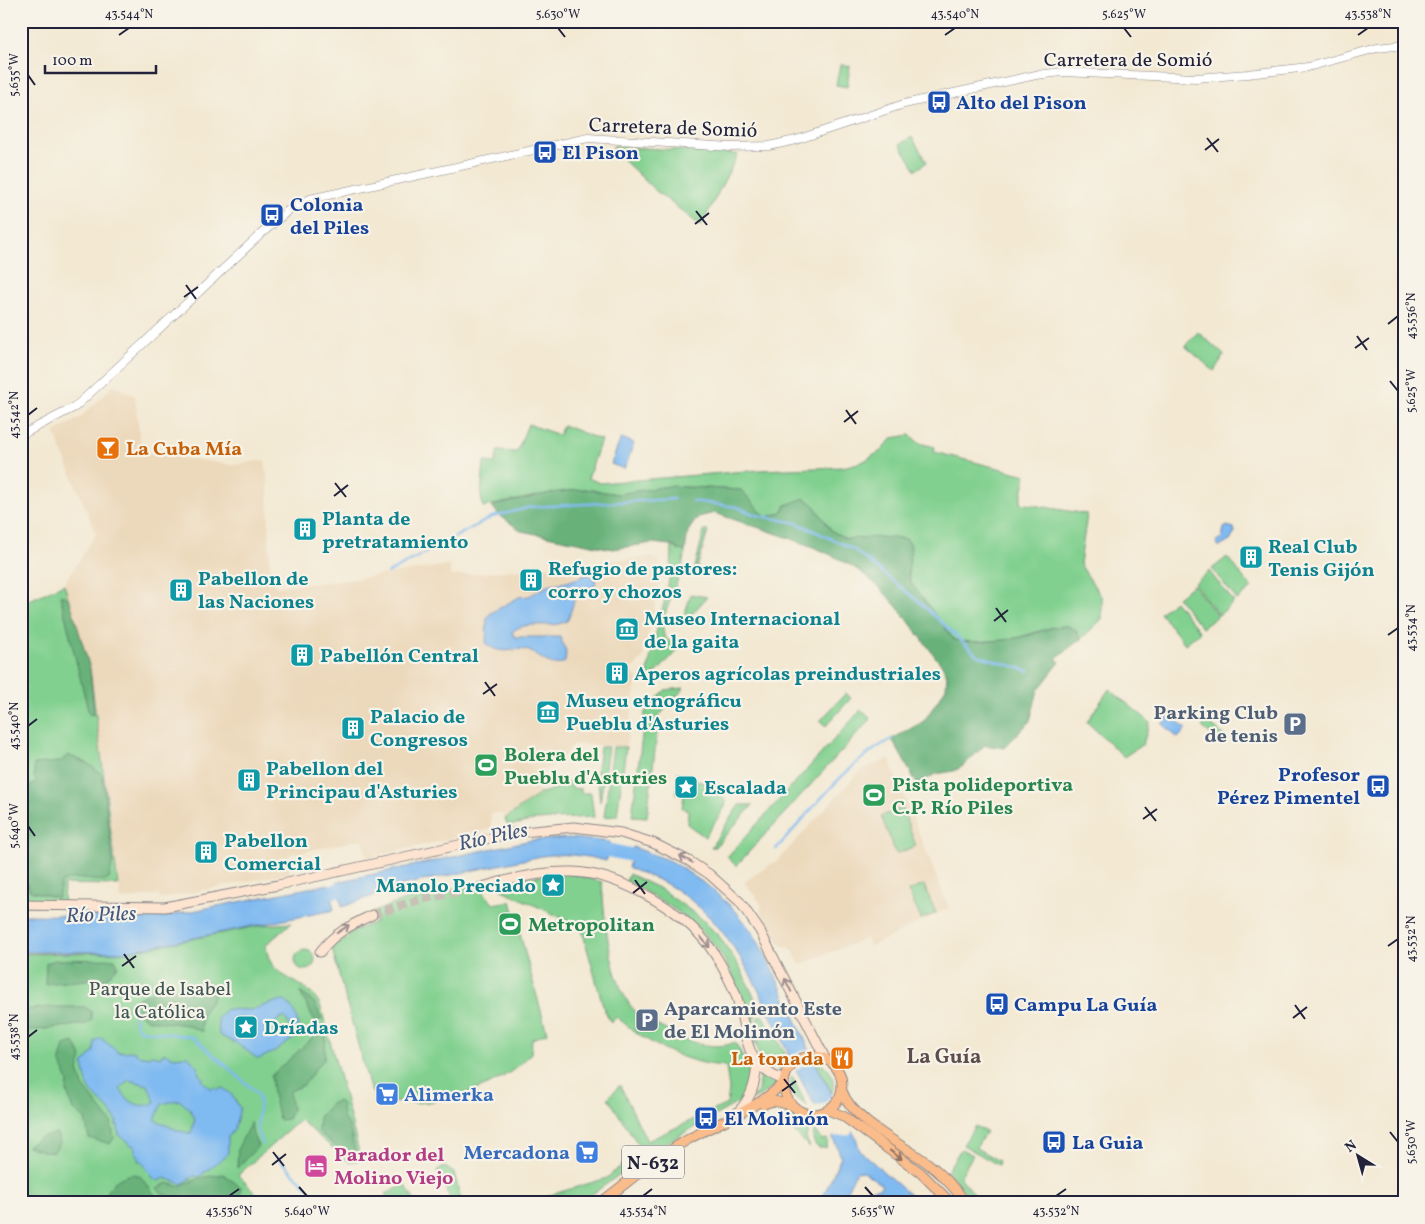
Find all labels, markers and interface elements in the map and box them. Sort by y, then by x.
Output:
text: 43.544°N [105,7,153,23]
text: 5.630°W [536,7,580,23]
text: 43.540°N [931,7,979,23]
text: 5.625°W [1102,7,1146,23]
text: 43.538°N [1345,7,1392,23]
scale bar [45,42,156,74]
street label: Carretera de Somió [1044,47,1212,75]
text: 100 m [52,51,92,72]
text: 5.635°W [7,53,23,97]
bus stop icon: Alto del Pison [926,89,952,115]
place label: Alto del Pison [956,90,1087,118]
street label: Carretera de Somió [588,112,758,146]
bus stop icon: El Pison [532,139,558,165]
place label: El Pison [562,140,639,168]
place label: Colonia del Piles [290,192,369,243]
bus stop icon: Colonia del Piles [259,202,285,228]
text: 43.536°N [1404,292,1420,339]
text: 5.625°W [1404,369,1420,413]
text: 43.542°N [7,391,23,439]
bar icon: La Cuba Mía [95,435,121,461]
place label: La Cuba Mía [126,436,242,464]
place label: Planta de pretratamiento [322,506,469,557]
building icon: Planta de pretratamiento [292,516,318,542]
place label: Real Club Tenis Gijón [1268,534,1375,585]
building icon: Real Club Tenis Gijón [1238,544,1264,570]
place label: Refugio de pastores: corro y chozos [548,556,737,607]
place label: Pabellon de las Naciones [198,566,314,617]
building icon: Refugio de pastores: corro y chozos [518,567,544,593]
building icon: Pabellon de las Naciones [168,577,194,603]
text: 43.534°N [1404,604,1420,652]
place label: Museo Internacional de la gaita [644,606,840,657]
museum icon: Museo Internacional de la gaita [614,616,640,642]
building icon: Pabellón Central [289,642,315,668]
place label: Pabellón Central [320,643,479,671]
building icon: Aperos agrícolas preindustriales [604,660,630,686]
place label: Aperos agrícolas preindustriales [634,661,941,689]
place label: Museu etnográficu Pueblu d'Asturies [566,688,742,739]
museum icon: Museu etnográficu Pueblu d'Asturies [535,699,561,725]
place label: Parking Club de tenis [1154,700,1278,751]
text: 43.540°N [7,702,23,750]
place label: Palacio de Congresos [370,704,468,755]
parking icon: Parking Club de tenis [1282,711,1308,737]
building icon: Palacio de Congresos [340,715,366,741]
place label: Bolera del Pueblu d'Asturies [504,742,667,793]
sports icon: Bolera del Pueblu d'Asturies [473,752,499,778]
place label: Pabellon del Principau d'Asturies [266,756,457,807]
place label: Profesor Pérez Pimentel [1217,762,1360,813]
building icon: Pabellon del Principau d'Asturies [236,767,262,793]
place label: Pista polideportiva C.P. Río Piles [892,772,1073,823]
bus stop icon: Profesor Pérez Pimentel [1365,773,1391,799]
place icon: Escalada [673,774,699,800]
place label: Escalada [704,775,787,803]
sports icon: Pista polideportiva C.P. Río Piles [861,782,887,808]
text: 5.640°W [7,803,23,849]
water label: Río Piles [456,816,531,859]
place label: Pabellon Comercial [224,828,321,879]
building icon: Pabellon Comercial [193,839,219,865]
one-way arrow [680,854,694,864]
place icon: Manolo Preciado [540,872,566,898]
place label: Manolo Preciado [376,873,536,901]
water label: Río Piles [65,900,137,931]
sports icon: Metropolitan [497,911,523,937]
place label: Metropolitan [528,912,655,940]
text: 43.532°N [1404,915,1420,962]
one-way arrow [336,924,350,935]
one-way arrow [700,935,711,948]
park label: Parque de Isabel la Católica [89,976,231,1027]
one-way arrow [783,978,793,993]
bus stop icon: Campu La Guía [984,991,1010,1017]
place label: Campu La Guía [1014,992,1157,1020]
place label: Aparcamiento Este de El Molinón [664,996,842,1047]
parking icon: Aparcamiento Este de El Molinón [634,1007,660,1033]
text: 43.538°N [7,1013,23,1060]
place icon: Dríadas [233,1014,259,1040]
place label: Dríadas [264,1015,339,1043]
district label: La Guía [907,1043,982,1072]
restaurant icon: La tonada [829,1045,855,1071]
place label: La tonada [731,1046,824,1074]
supermarket icon: Alimerka [374,1081,400,1107]
place label: Alimerka [404,1082,494,1110]
bus stop icon: El Molinón [693,1105,719,1131]
place label: El Molinón [724,1106,829,1134]
text: 5.630°W [1404,1120,1420,1164]
bus stop icon: La Guia [1041,1129,1067,1155]
place label: La Guia [1072,1130,1144,1158]
north arrow [1332,1132,1382,1182]
text: N [1341,1136,1361,1157]
supermarket icon: Mercadona [574,1139,600,1165]
place label: Mercadona [463,1140,570,1168]
place label: Parador del Molino Viejo [334,1142,454,1193]
road number: N-632 [622,1146,684,1178]
one-way arrow [889,1150,903,1160]
hotel icon: Parador del Molino Viejo [303,1153,329,1179]
text: 43.536°N [206,1204,253,1220]
text: 5.640°W [284,1204,330,1220]
text: 43.534°N [619,1204,667,1220]
text: 5.635°W [851,1204,895,1220]
text: 43.532°N [1033,1204,1080,1220]

